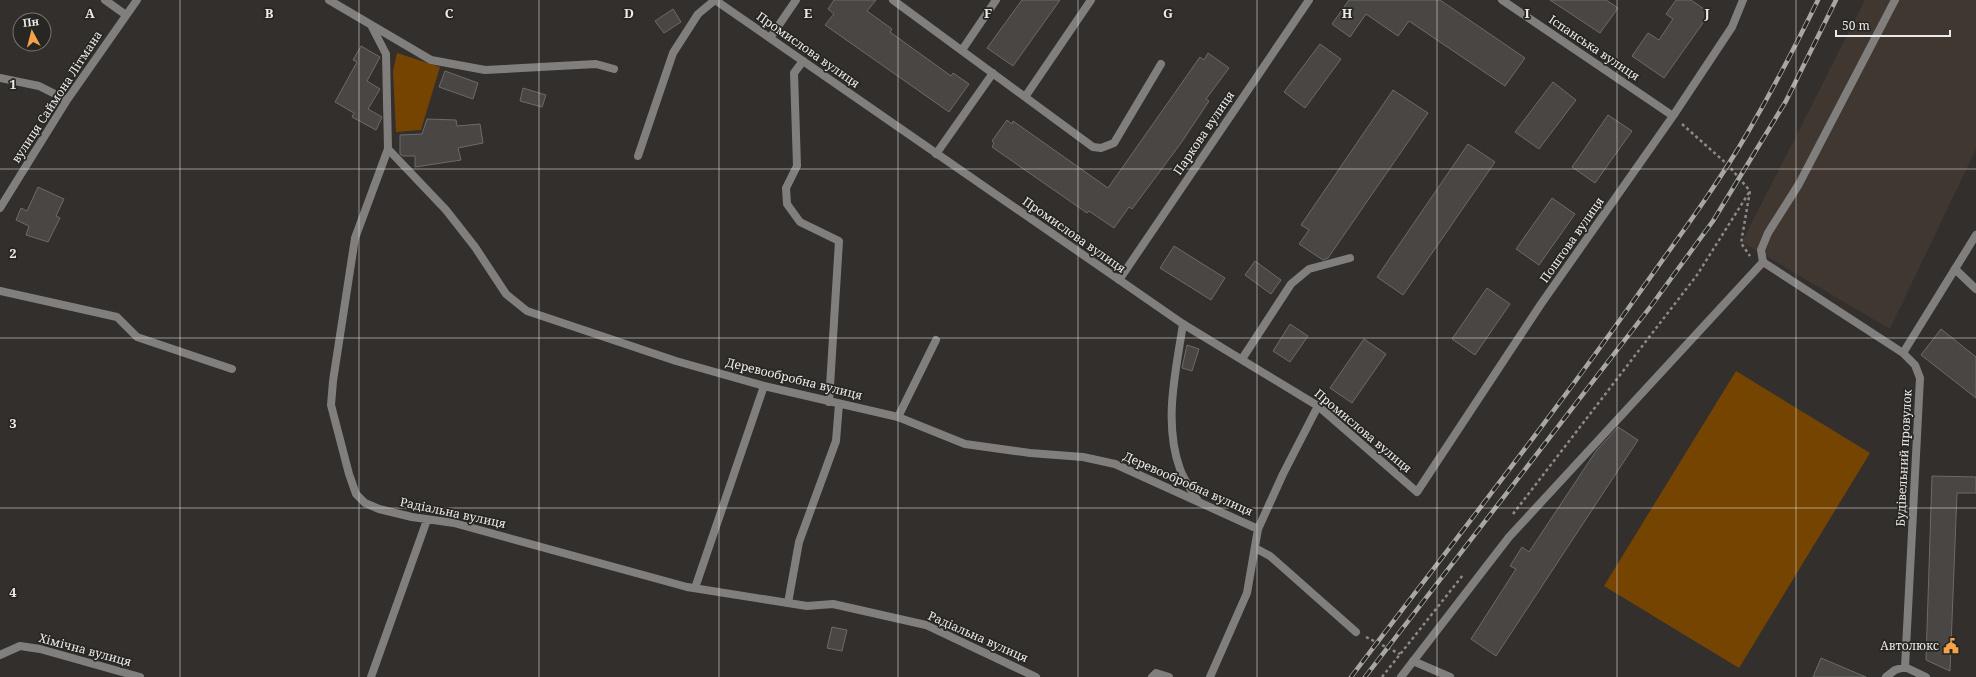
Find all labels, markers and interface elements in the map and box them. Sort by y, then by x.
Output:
text: A [85,4,95,22]
text: B [265,4,274,22]
text: C [445,4,454,22]
text: D [624,4,634,22]
text: E [804,4,813,22]
text: F [984,4,992,22]
text: G [1163,4,1173,22]
text: H [1342,4,1353,22]
text: I [1524,4,1530,22]
text: J [1703,4,1710,22]
street label: Промислова вулиця [753,7,863,92]
street label: Іспанська вулиця [1545,11,1643,84]
north arrow [12,12,52,52]
scale bar [1836,12,1950,38]
text: Пн [22,13,40,30]
text: 50 m [1842,17,1870,34]
street label: вулиця Саймона Літмана [7,27,106,166]
text: 1 [9,75,17,93]
street label: Паркова вулиця [1169,87,1238,178]
street label: Промислова вулиця [1019,192,1129,277]
street label: Поштова вулиця [1536,193,1608,286]
text: 2 [9,244,17,262]
street label: Деревообробна вулиця [724,353,864,404]
street label: Промислова вулиця [1311,385,1416,477]
street label: Будівельний провулок [1891,388,1916,527]
text: 3 [9,414,17,432]
street label: Деревообробна вулиця [1121,447,1256,520]
street label: Радіальна вулиця [399,493,508,532]
text: 4 [9,583,17,601]
street label: Радіальна вулиця [925,607,1031,666]
street label: Хімічна вулиця [37,629,134,670]
place label: Автолюкс [1880,637,1939,654]
public building icon: Автолюкс [1942,637,1960,655]

